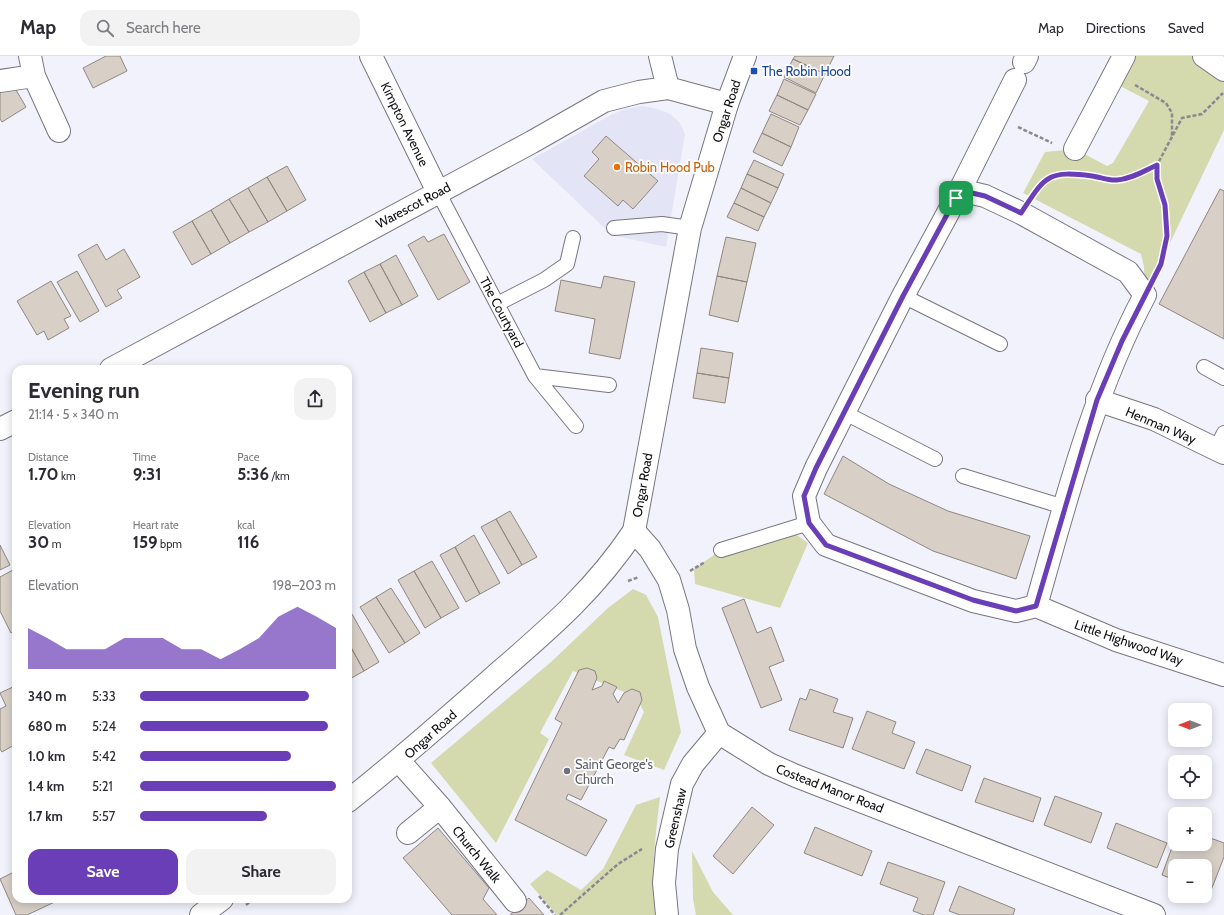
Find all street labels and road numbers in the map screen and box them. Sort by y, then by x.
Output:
street label: Ongar Road [708,78,744,144]
street label: Kimpton Avenue [378,79,432,169]
street label: Warescot Road [373,179,453,231]
street label: The Courtyard [477,274,527,350]
street label: Henman Way [1123,403,1199,447]
street label: Ongar Road [628,452,656,518]
street label: Little Highwood Way [1073,616,1186,668]
street label: Ongar Road [400,706,460,762]
street label: Costead Manor Road [774,760,886,816]
street label: Greenshaw [660,786,690,850]
street label: Church Walk [449,822,505,886]

